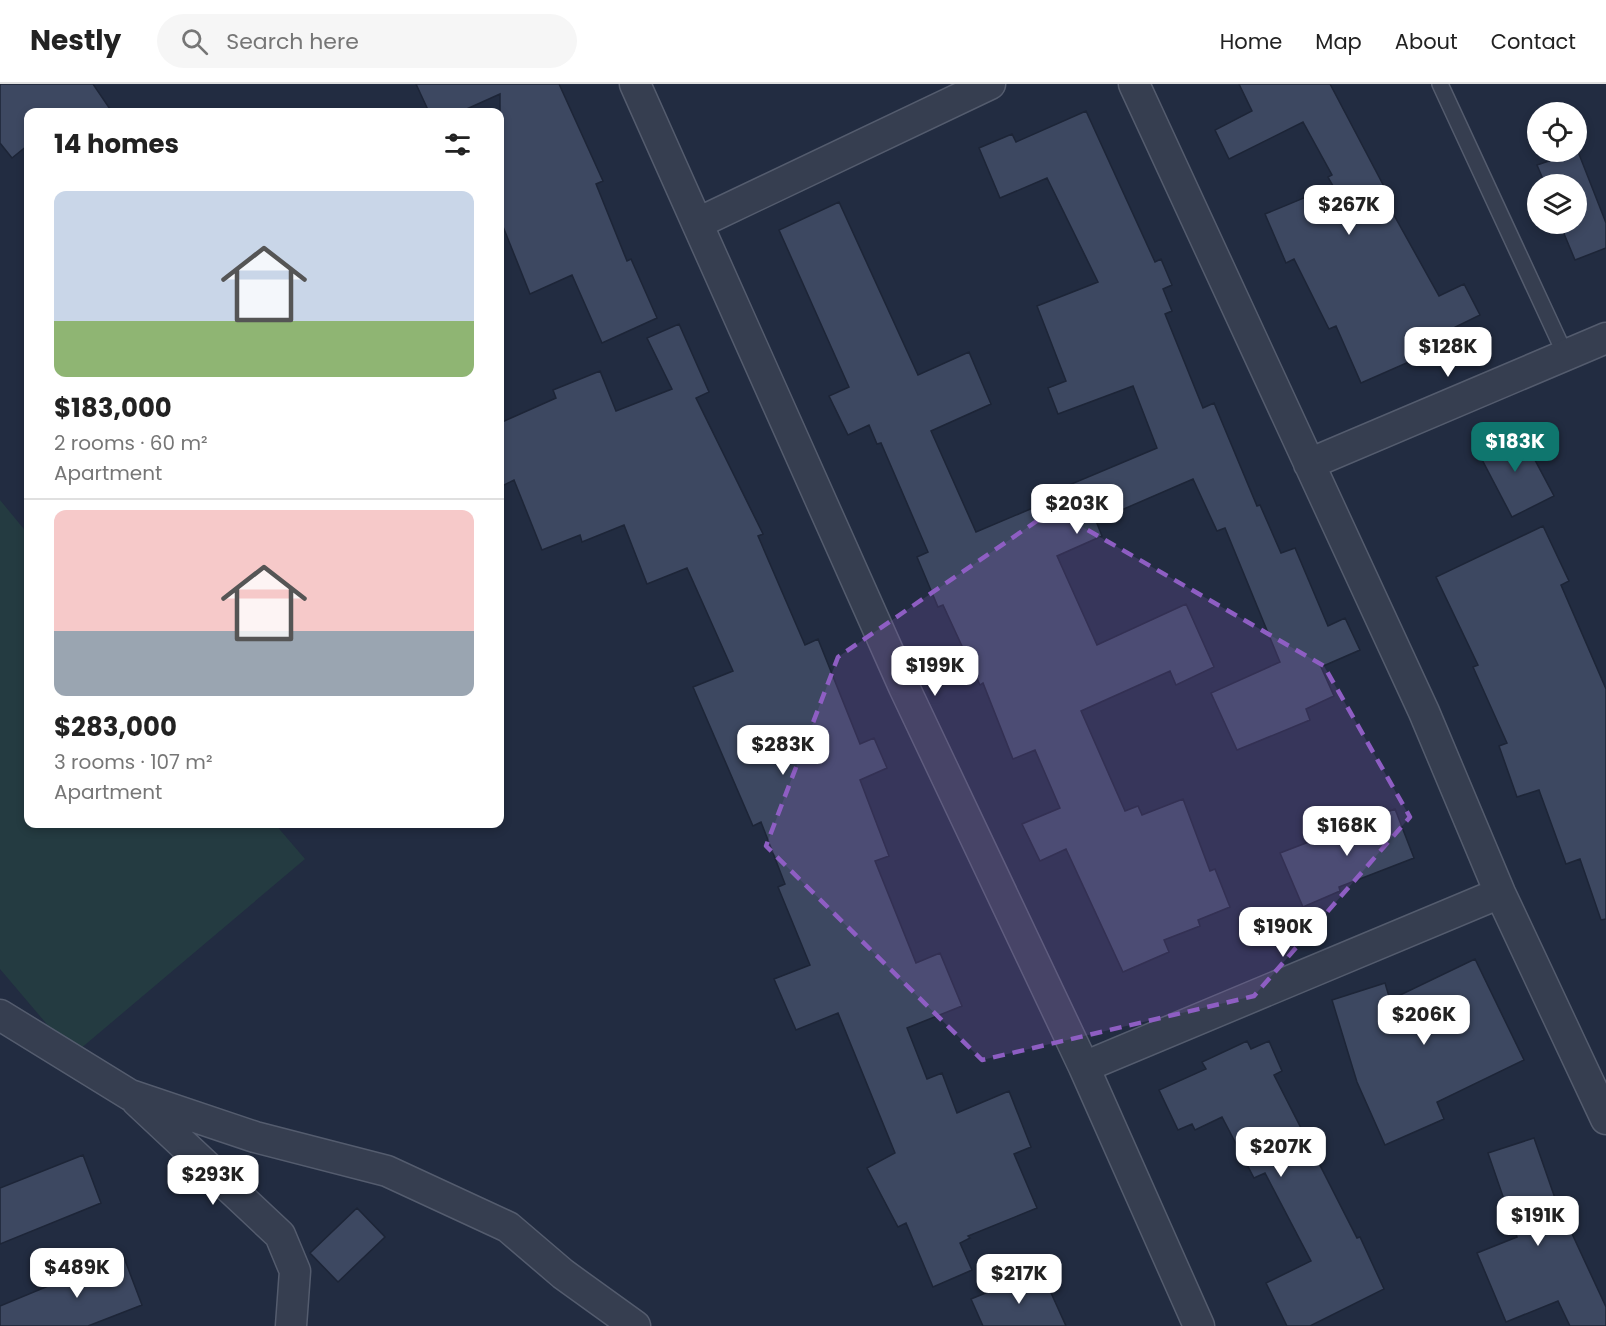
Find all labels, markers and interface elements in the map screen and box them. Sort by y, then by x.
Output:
search box [157,14,577,68]
text: Nestly [30,21,121,60]
icon: search [178,25,211,58]
text: Search here [226,26,359,57]
text: Home [1220,27,1282,56]
text: Map [1315,27,1362,56]
text: About [1395,27,1458,56]
text: Contact [1491,27,1576,56]
map controls [1527,102,1587,234]
button: locate [1527,102,1587,162]
text: 14 homes [54,126,179,162]
icon: filters [441,128,474,161]
button: layers [1527,174,1587,234]
pin: $267K [1307,185,1391,236]
text: $267K [1318,190,1380,218]
icon: home [210,230,318,338]
pin: $128K [1406,327,1490,378]
text: $128K [1419,332,1478,360]
text: $183,000 [54,390,172,426]
pin: $183K [1473,422,1557,473]
text: $183K [1485,427,1545,455]
text: 2 rooms · 60 m² [54,429,208,457]
text: Apartment [54,459,162,487]
pin: $203K [1035,484,1119,535]
text: $203K [1045,489,1109,517]
icon: home [210,549,318,657]
pin: $199K [893,646,977,697]
text: $199K [905,651,965,679]
text: $283,000 [54,709,177,745]
pin: $283K [741,725,825,776]
text: $283K [751,730,815,758]
text: 3 rooms · 107 m² [54,748,213,776]
text: Apartment [54,778,162,806]
pin: $168K [1305,806,1389,857]
text: $168K [1317,811,1377,839]
pin: $190K [1241,907,1325,958]
text: $190K [1253,912,1313,940]
pin: $206K [1382,995,1466,1046]
text: $206K [1392,1000,1456,1028]
pin: $207K [1239,1127,1323,1178]
text: $207K [1250,1132,1312,1160]
pin: $293K [171,1155,255,1206]
text: $293K [182,1160,244,1188]
pin: $191K [1496,1196,1580,1247]
text: $191K [1511,1201,1565,1229]
pin: $489K [35,1248,119,1299]
text: $489K [44,1253,110,1281]
pin: $217K [977,1254,1061,1305]
text: $217K [991,1259,1047,1287]

